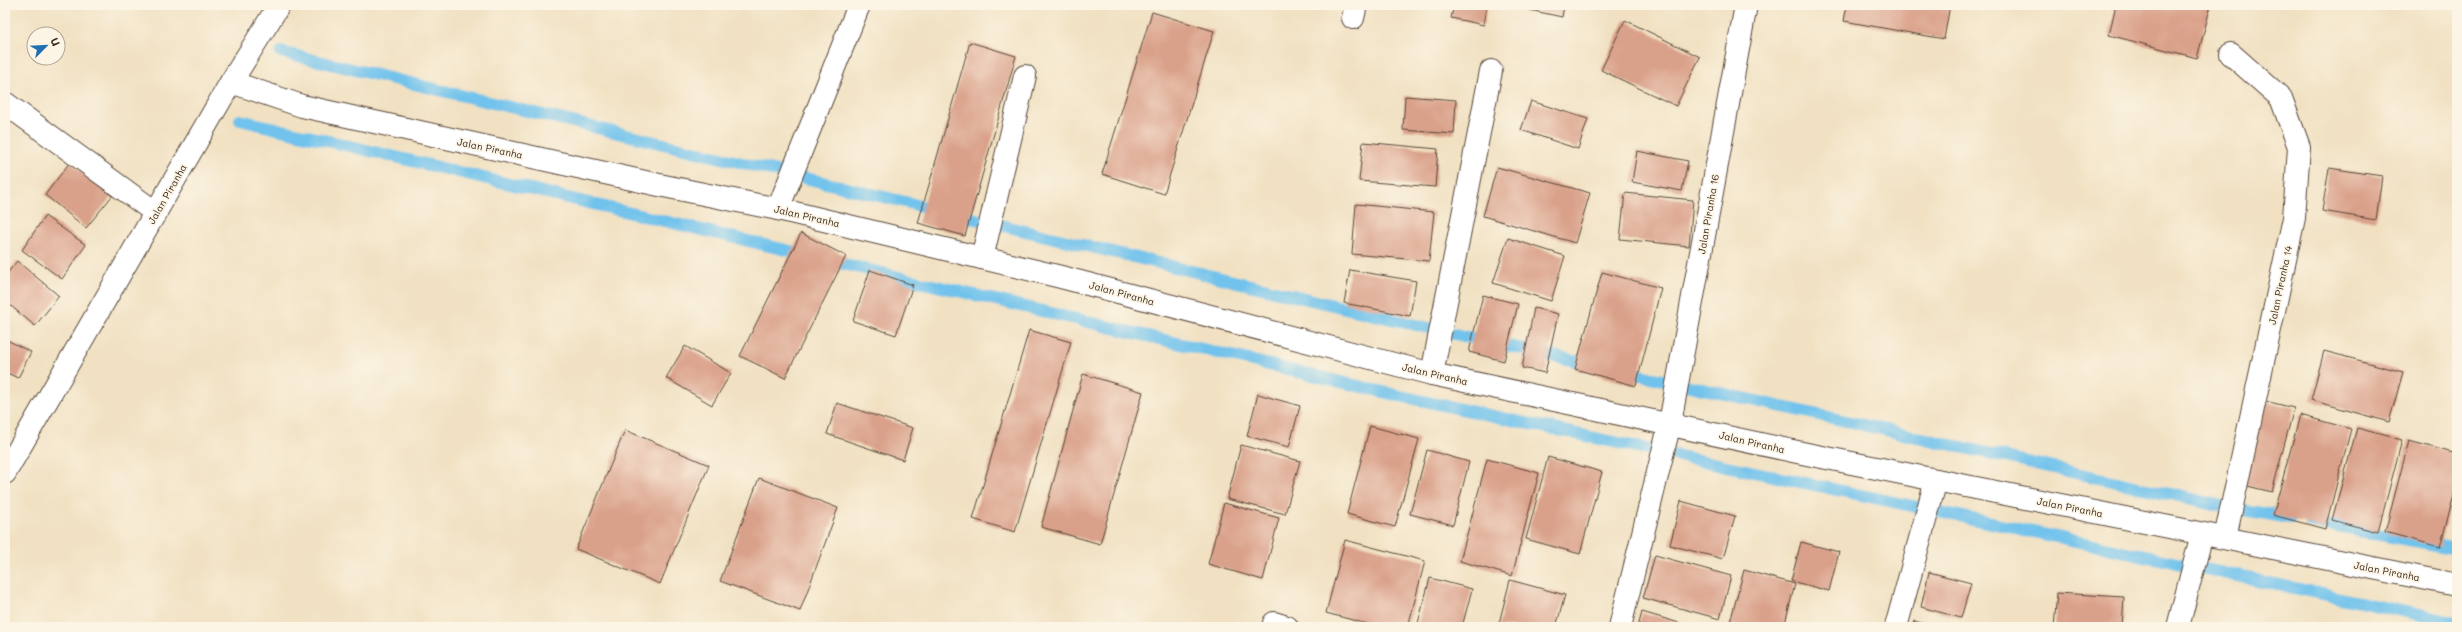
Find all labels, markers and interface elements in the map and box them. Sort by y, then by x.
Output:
north arrow [26,26,66,66]
text: U [47,35,64,48]
street label: Jalan Piranha [456,134,524,162]
street label: Jalan Piranha [144,161,190,227]
street label: Jalan Piranha 16 [1694,173,1722,255]
street label: Jalan Piranha [773,202,841,230]
street label: Jalan Piranha 14 [2265,244,2295,326]
street label: Jalan Piranha [1088,278,1156,308]
street label: Jalan Piranha [1401,360,1469,388]
street label: Jalan Piranha [1718,428,1786,456]
street label: Jalan Piranha [2036,494,2104,520]
street label: Jalan Piranha [2353,558,2421,584]

